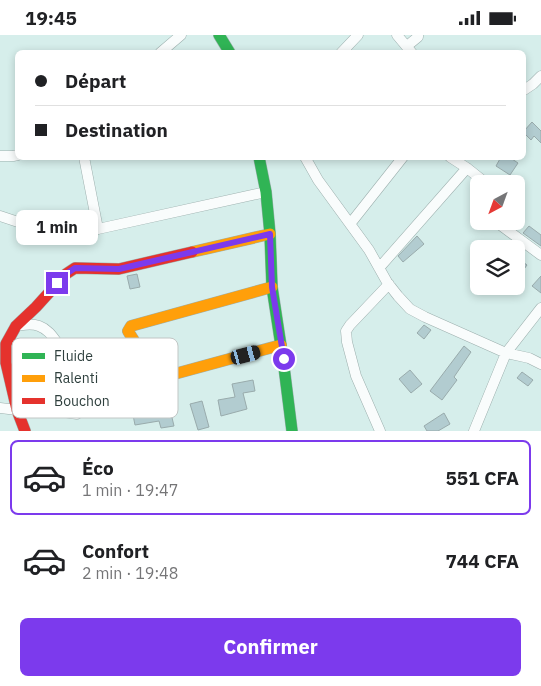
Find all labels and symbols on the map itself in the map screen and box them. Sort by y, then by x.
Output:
north arrow [470,175,525,230]
callout: 1 min [16,211,98,245]
route end [46,272,68,294]
legend [12,338,178,418]
car [229,344,262,366]
text: Fluide [54,347,93,365]
route start [273,348,295,370]
text: Ralenti [54,369,98,387]
text: Bouchon [54,392,110,410]

